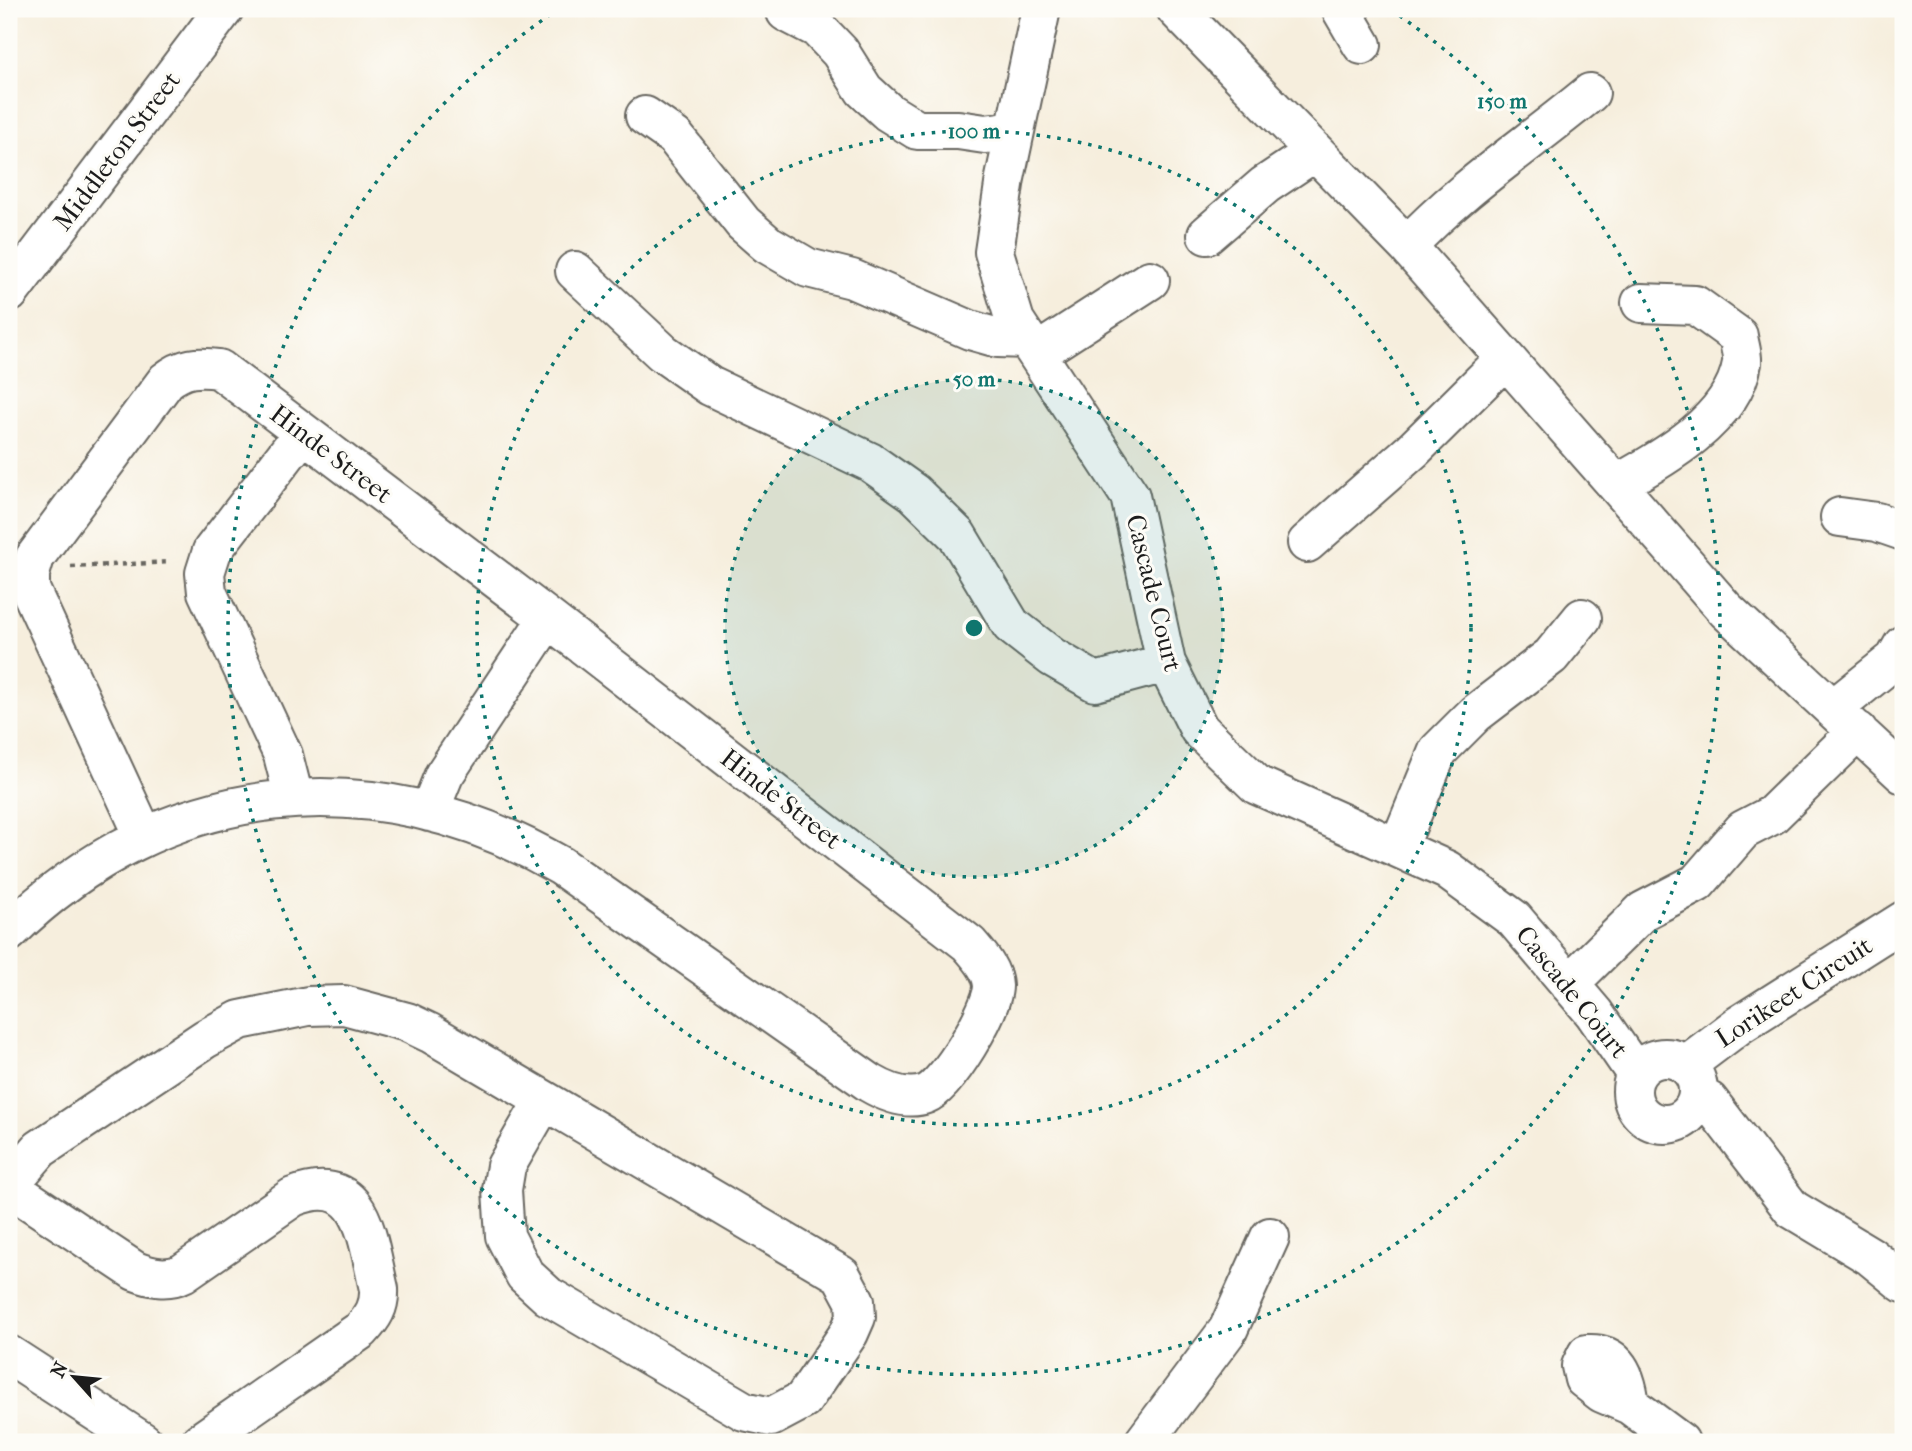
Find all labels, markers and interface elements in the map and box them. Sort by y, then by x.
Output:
street label: Middleton Street [47,65,187,237]
text: 150 m [1477,89,1528,113]
text: 100 m [948,119,1001,143]
text: 50 m [953,367,996,391]
street label: Hinde Street [264,398,399,510]
street label: Cascade Court [1120,511,1189,675]
centre of rings [962,616,986,640]
street label: Hinde Street [715,742,848,856]
street label: Cascade Court [1509,920,1635,1065]
street label: Lorikeet Circuit [1710,930,1879,1054]
north arrow [38,1342,108,1412]
text: N [47,1358,73,1381]

